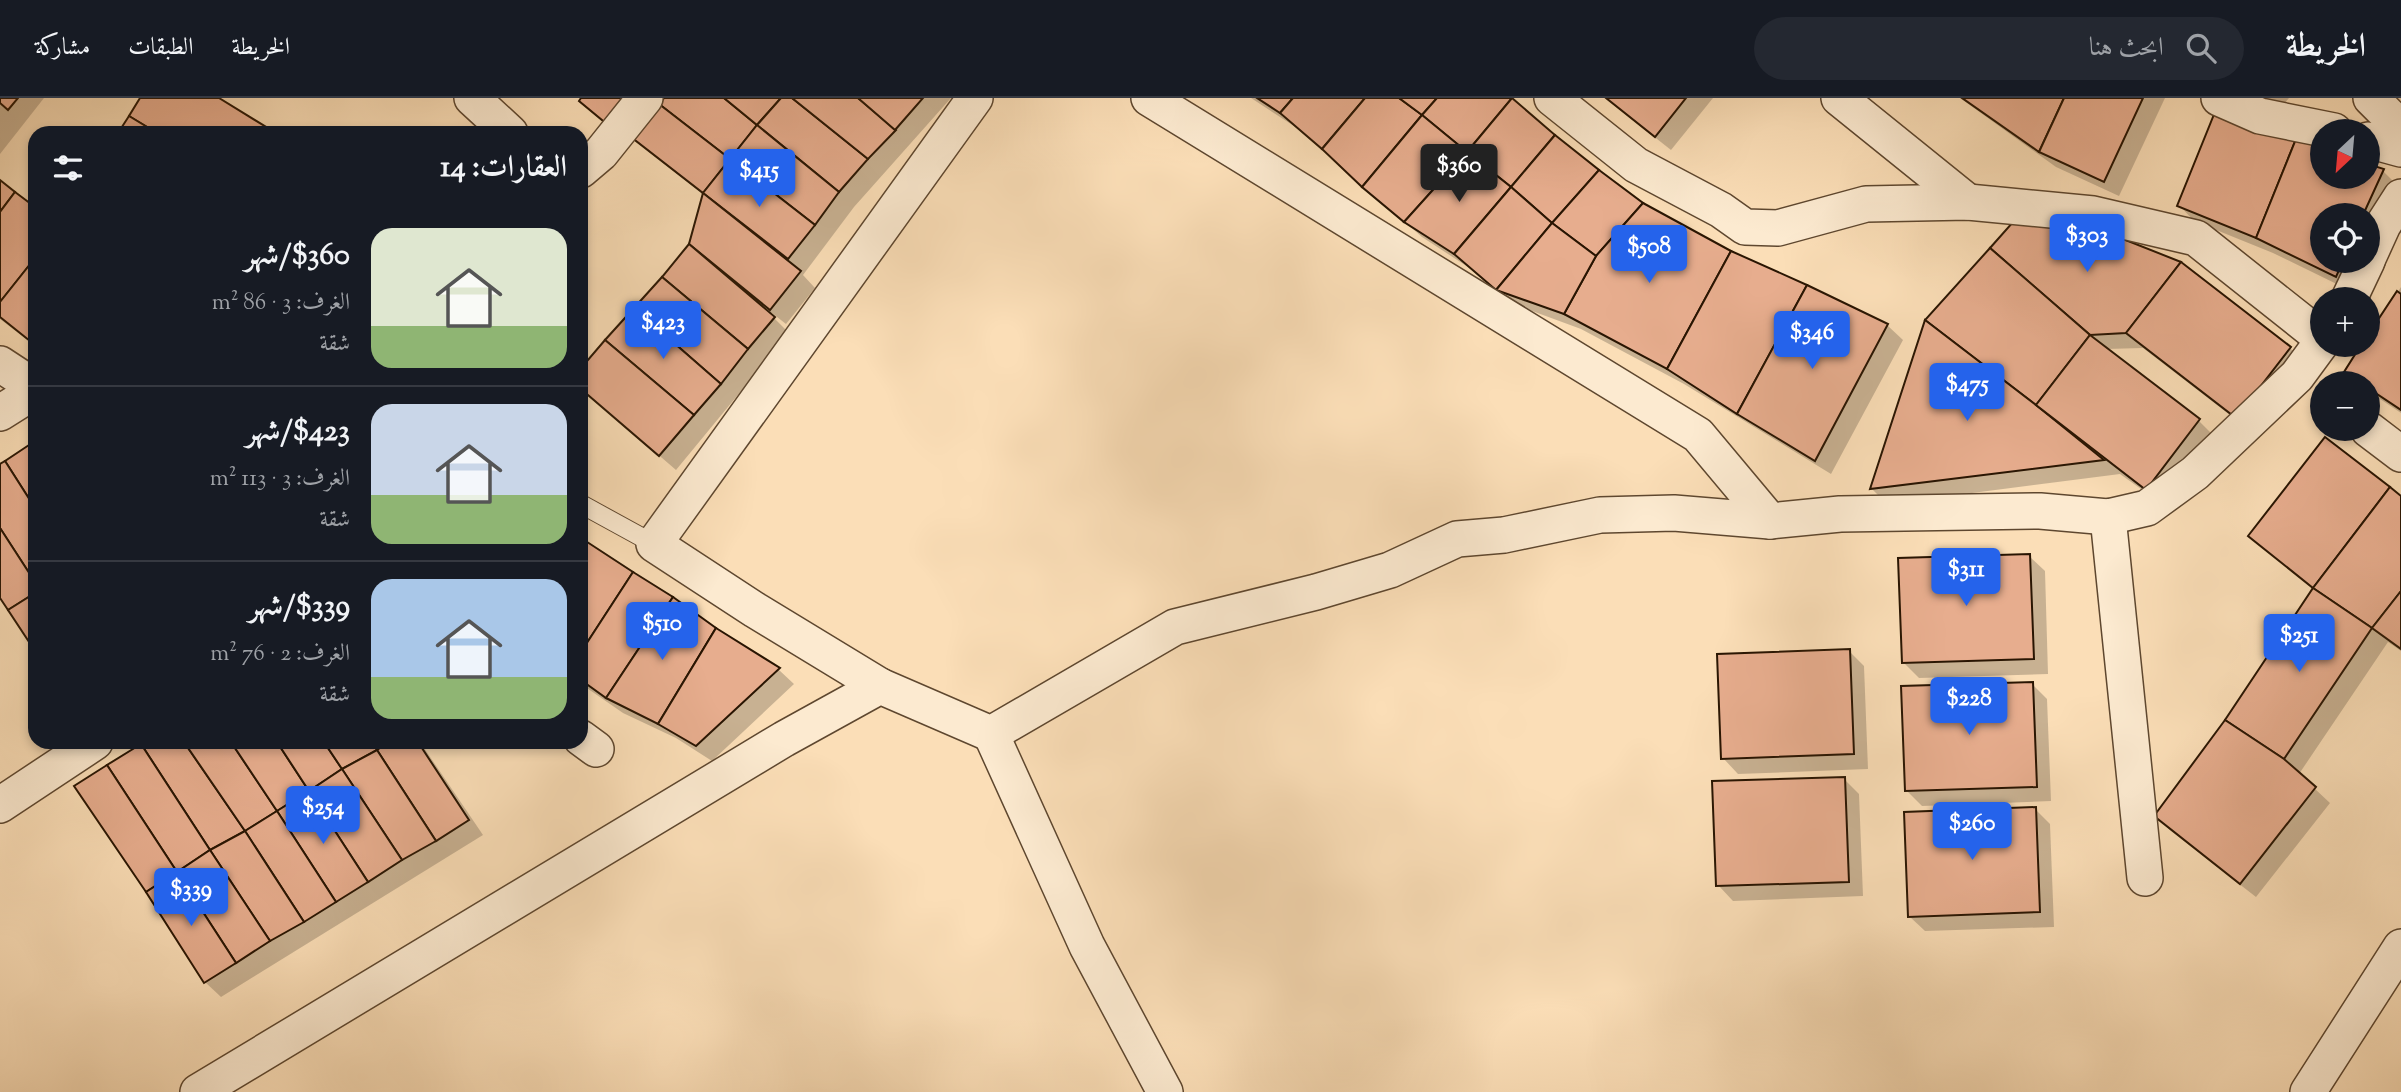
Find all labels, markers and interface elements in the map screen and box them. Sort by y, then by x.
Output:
search box [1754,17,2244,80]
text: الخريطة [2286,24,2366,72]
icon: search [2182,29,2220,67]
text: ابحث هنا [2089,30,2164,67]
text: مشاركة [35,31,90,65]
text: الطبقات [128,31,194,65]
text: الخريطة [232,31,290,65]
north arrow [2310,119,2380,189]
map controls [2310,119,2380,441]
pin: $360 [1418,144,1500,204]
text: العقارات: 14 [440,147,567,190]
icon: filters [49,149,87,187]
pin: $415 [718,150,800,209]
text: $360 [1437,150,1481,183]
text: $415 [739,155,779,188]
button: locate [2310,203,2380,273]
pin: $303 [2046,214,2128,274]
text: $303 [2066,220,2108,253]
pin: $508 [1608,226,1690,285]
text: $508 [1627,231,1671,264]
text: $360/شهر [244,235,350,278]
icon: home [427,256,511,340]
text: الغرف: 3 · 86 m² [212,287,350,320]
button: + [2310,287,2380,357]
pin: $423 [622,302,704,361]
text: $423 [641,307,685,340]
pin: $346 [1771,312,1853,371]
text: $346 [1790,317,1834,350]
text: شقة [320,328,350,361]
pin: $475 [1926,364,2008,423]
text: $475 [1945,369,1989,402]
button: − [2310,371,2380,441]
text: $423/شهر [246,411,350,454]
icon: home [427,432,511,516]
text: الغرف: 3 · 113 m² [210,463,350,496]
text: شقة [320,504,350,537]
pin: $311 [1925,548,2007,608]
text: $311 [1947,554,1985,587]
text: $339/شهر [249,586,350,629]
pin: $510 [621,602,703,662]
icon: home [427,607,511,691]
text: $510 [642,608,682,641]
pin: $251 [2258,614,2340,674]
text: $251 [2280,620,2318,653]
text: الغرف: 2 · 76 m² [210,638,350,671]
pin: $228 [1928,678,2010,737]
text: شقة [320,679,350,712]
text: $228 [1946,683,1992,716]
pin: $254 [282,786,364,846]
text: $254 [302,792,344,825]
pin: $260 [1931,802,2013,862]
text: $260 [1949,808,1995,841]
pin: $339 [150,868,232,928]
text: $339 [170,874,212,907]

